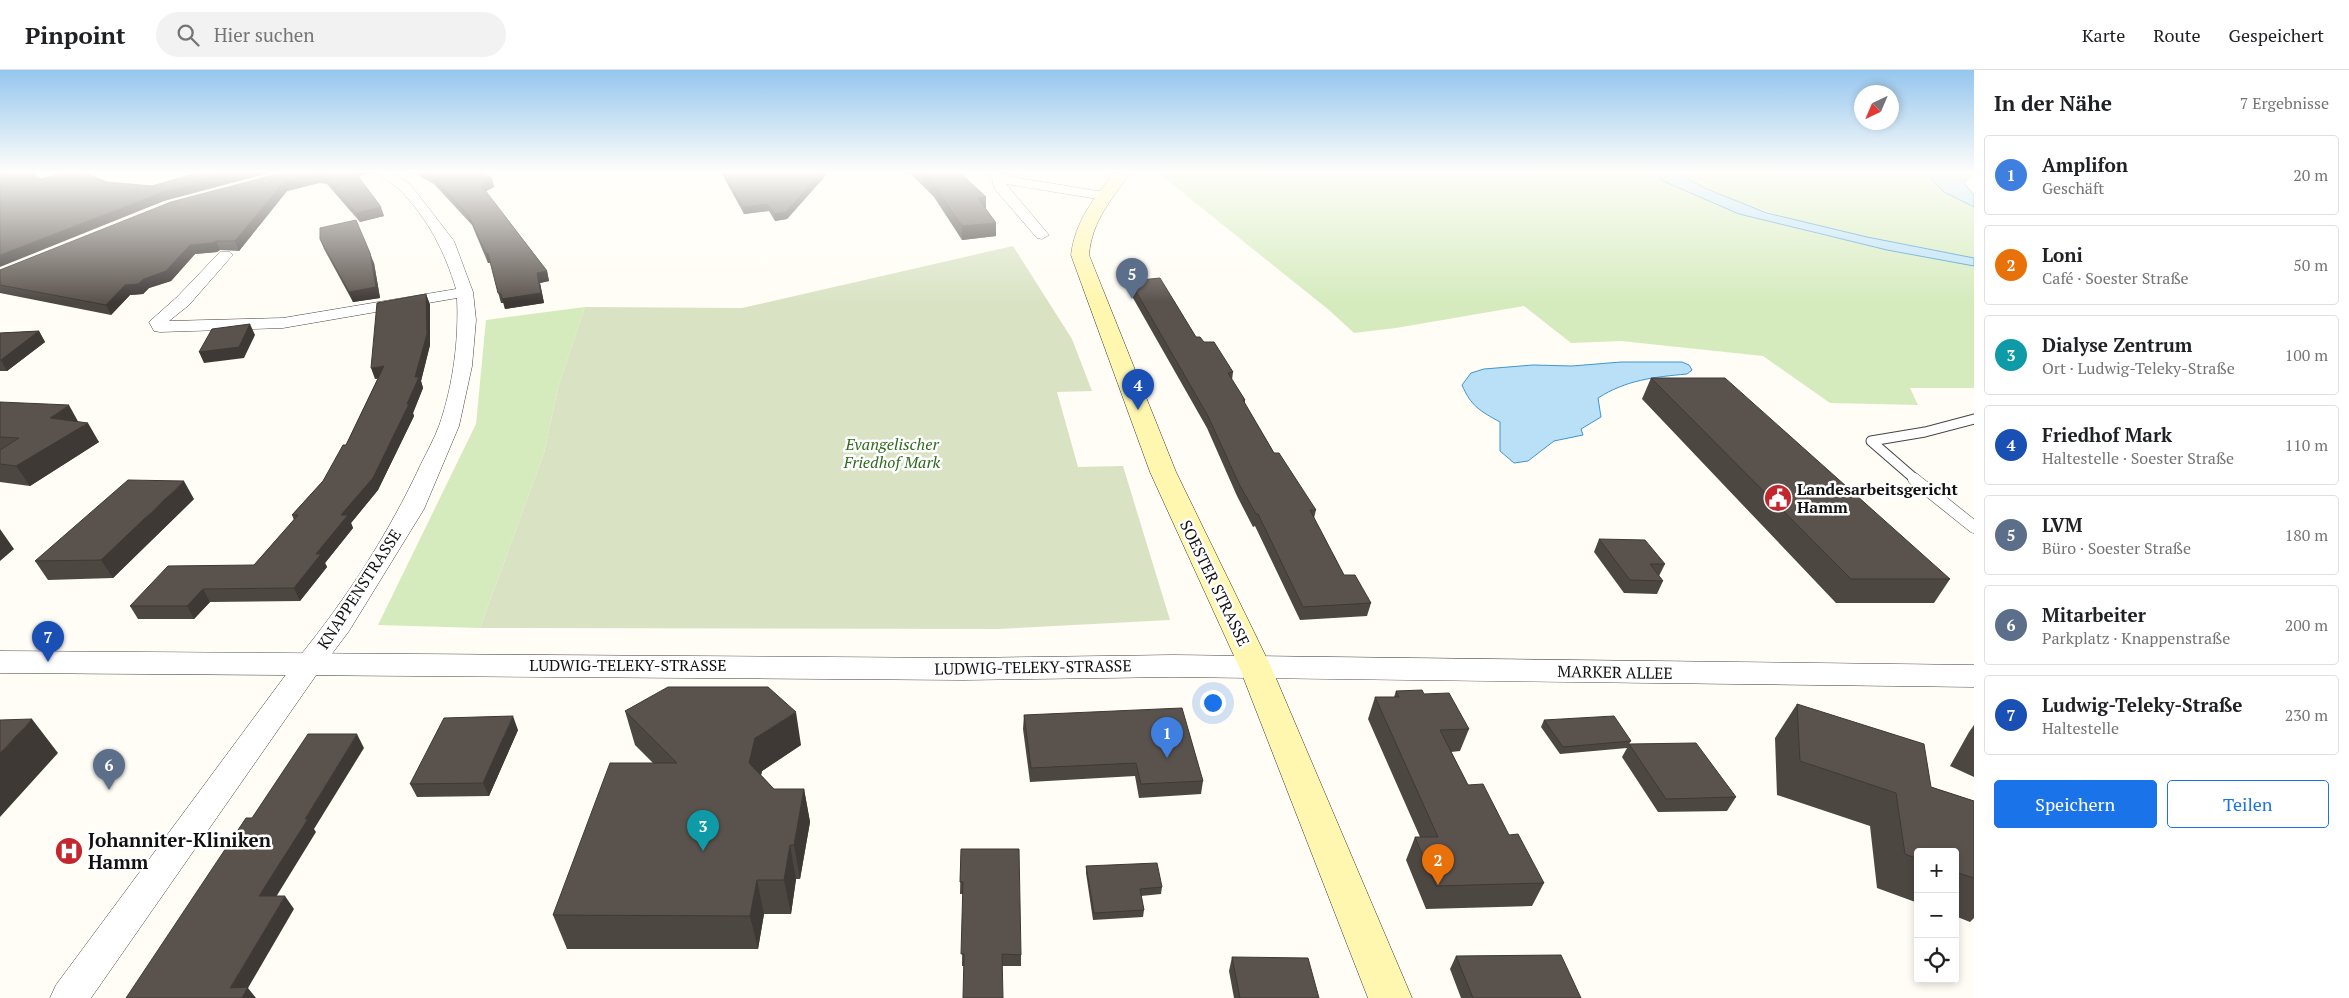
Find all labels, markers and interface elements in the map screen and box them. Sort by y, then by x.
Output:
search box [156,12,506,57]
text: Pinpoint [25,19,126,51]
icon: search [174,21,202,49]
text: Hier suchen [214,22,315,47]
text: Karte [2082,23,2125,47]
text: Route [2153,23,2201,47]
text: Gespeichert [2229,23,2324,47]
north arrow [1854,85,1899,130]
text: In der Nähe [1994,89,2112,117]
text: 7 Ergebnisse [2240,92,2329,114]
text: Amplifon [2042,152,2128,177]
text: 1 [2006,164,2016,186]
text: 20 m [2293,164,2328,186]
text: Geschäft [2042,177,2104,199]
text: Loni [2042,242,2083,267]
text: 2 [2006,254,2016,276]
text: 50 m [2293,254,2328,276]
pin: 5 [1116,258,1148,299]
text: Café · Soester Straße [2042,267,2189,289]
text: Dialyse Zentrum [2042,332,2192,357]
text: 3 [2006,344,2016,366]
text: 100 m [2285,344,2328,366]
text: Ort · Ludwig-Teleky-Straße [2042,357,2235,379]
pin: 4 [1122,369,1154,410]
text: Friedhof Mark [2042,422,2172,447]
park label: Evangelischer Friedhof Mark [843,433,941,473]
text: 4 [2006,434,2016,456]
text: 110 m [2285,434,2328,456]
text: Haltestelle · Soester Straße [2042,447,2234,469]
place label: Landesarbeitsgericht Hamm [1797,478,1958,518]
public building icon: Landesarbeitsgericht Hamm [1763,483,1793,513]
text: LVM [2042,512,2082,537]
street label: SOESTER STRASSE [1175,516,1255,650]
text: 5 [2006,524,2016,546]
text: 180 m [2285,524,2328,546]
street label: KNAPPENSTRASSE [312,525,406,653]
text: Büro · Soester Straße [2042,537,2191,559]
text: Mitarbeiter [2042,602,2146,627]
text: 6 [2006,614,2016,636]
text: 200 m [2285,614,2328,636]
pin: 7 [32,621,64,662]
text: Parkplatz · Knappenstraße [2042,627,2230,649]
street label: LUDWIG-TELEKY-STRASSE [529,654,727,676]
street label: LUDWIG-TELEKY-STRASSE [934,654,1132,680]
street label: MARKER ALLEE [1557,660,1673,684]
your location [1200,690,1226,716]
text: Ludwig-Teleky-Straße [2042,692,2243,717]
text: 7 [2006,704,2016,726]
text: 230 m [2285,704,2328,726]
pin: 1 [1151,717,1183,758]
text: Haltestelle [2042,717,2119,739]
pin: 6 [93,749,125,790]
button: Speichern [1994,780,2157,828]
button: Teilen [2167,780,2329,828]
pin: 3 [687,810,719,851]
place label: Johanniter-Kliniken Hamm [88,827,272,874]
hospital icon: Johanniter-Kliniken Hamm [54,836,84,866]
pin: 2 [1422,844,1454,885]
map controls [1914,848,1959,983]
button: + [1914,848,1959,893]
button: − [1914,893,1959,938]
button: locate [1914,938,1959,983]

